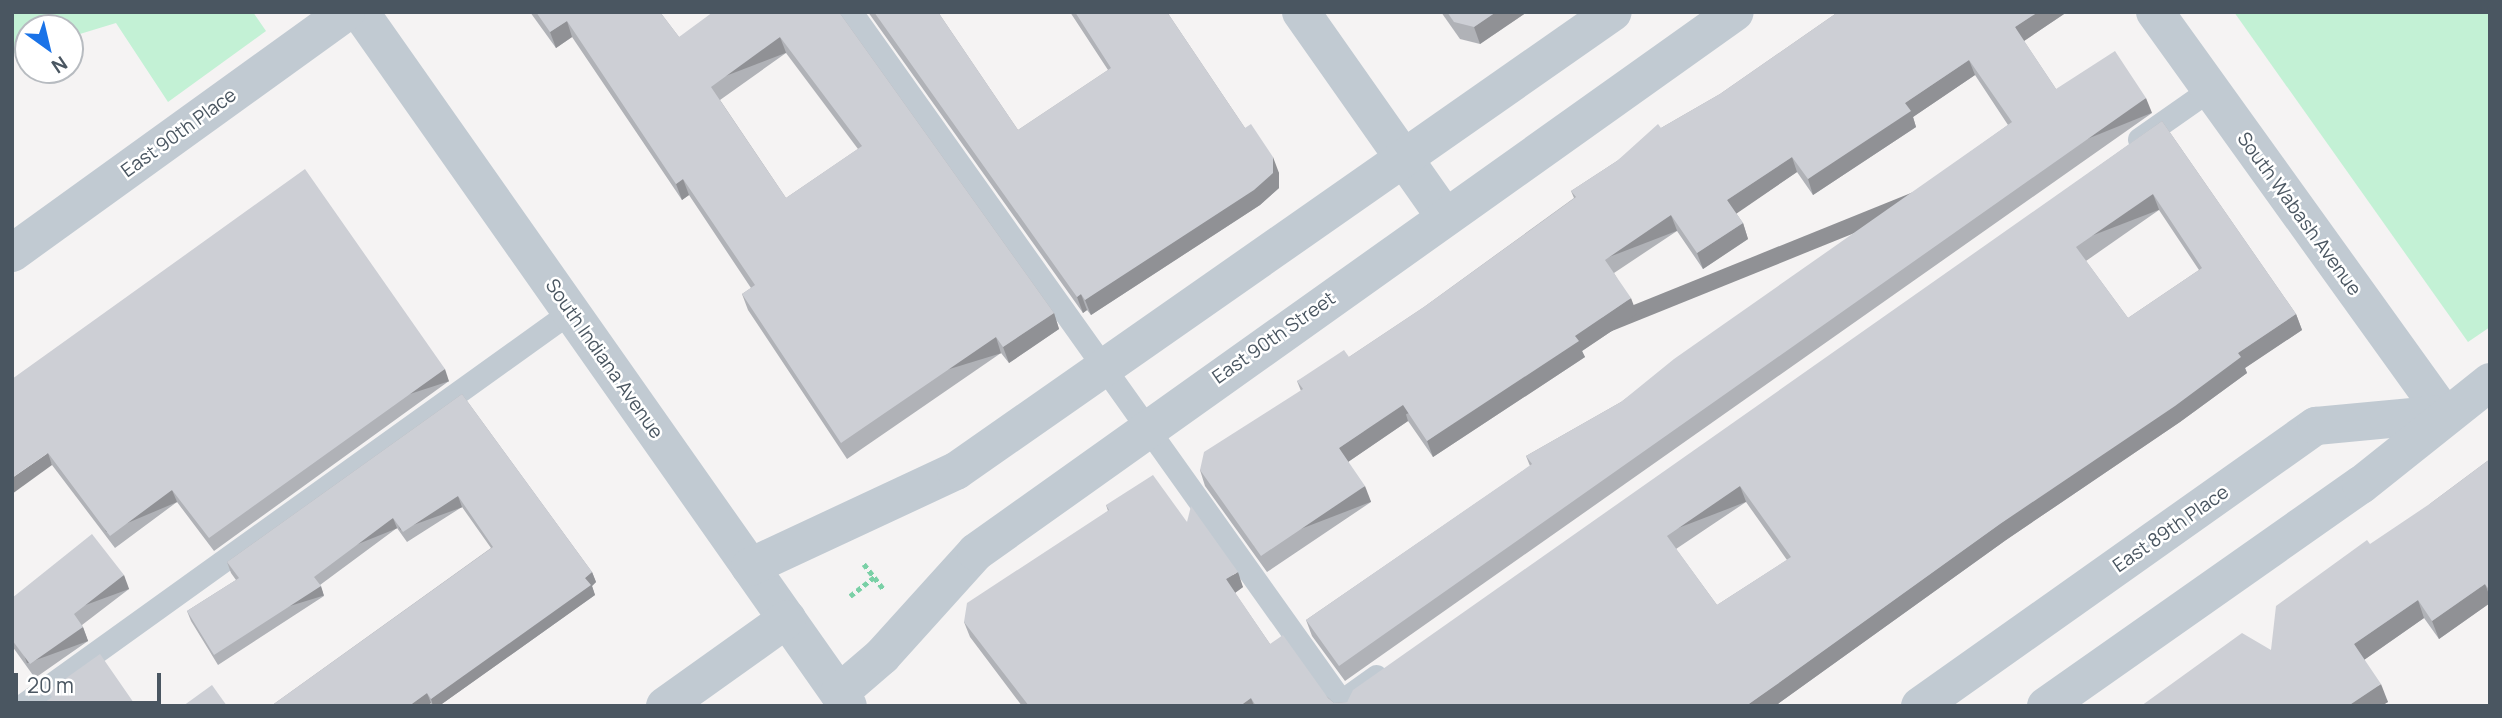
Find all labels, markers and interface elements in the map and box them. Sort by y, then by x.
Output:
north arrow [14,14,84,84]
text: N [47,50,73,79]
street label: East 90th Place [117,84,241,182]
street label: South Wabash Avenue [2232,128,2366,300]
street label: South Indiana Avenue [540,275,668,443]
street label: East 90th Street [1208,287,1340,389]
street label: East 89th Place [2109,481,2233,577]
scale bar [18,658,164,702]
text: 20 m [27,671,74,699]

